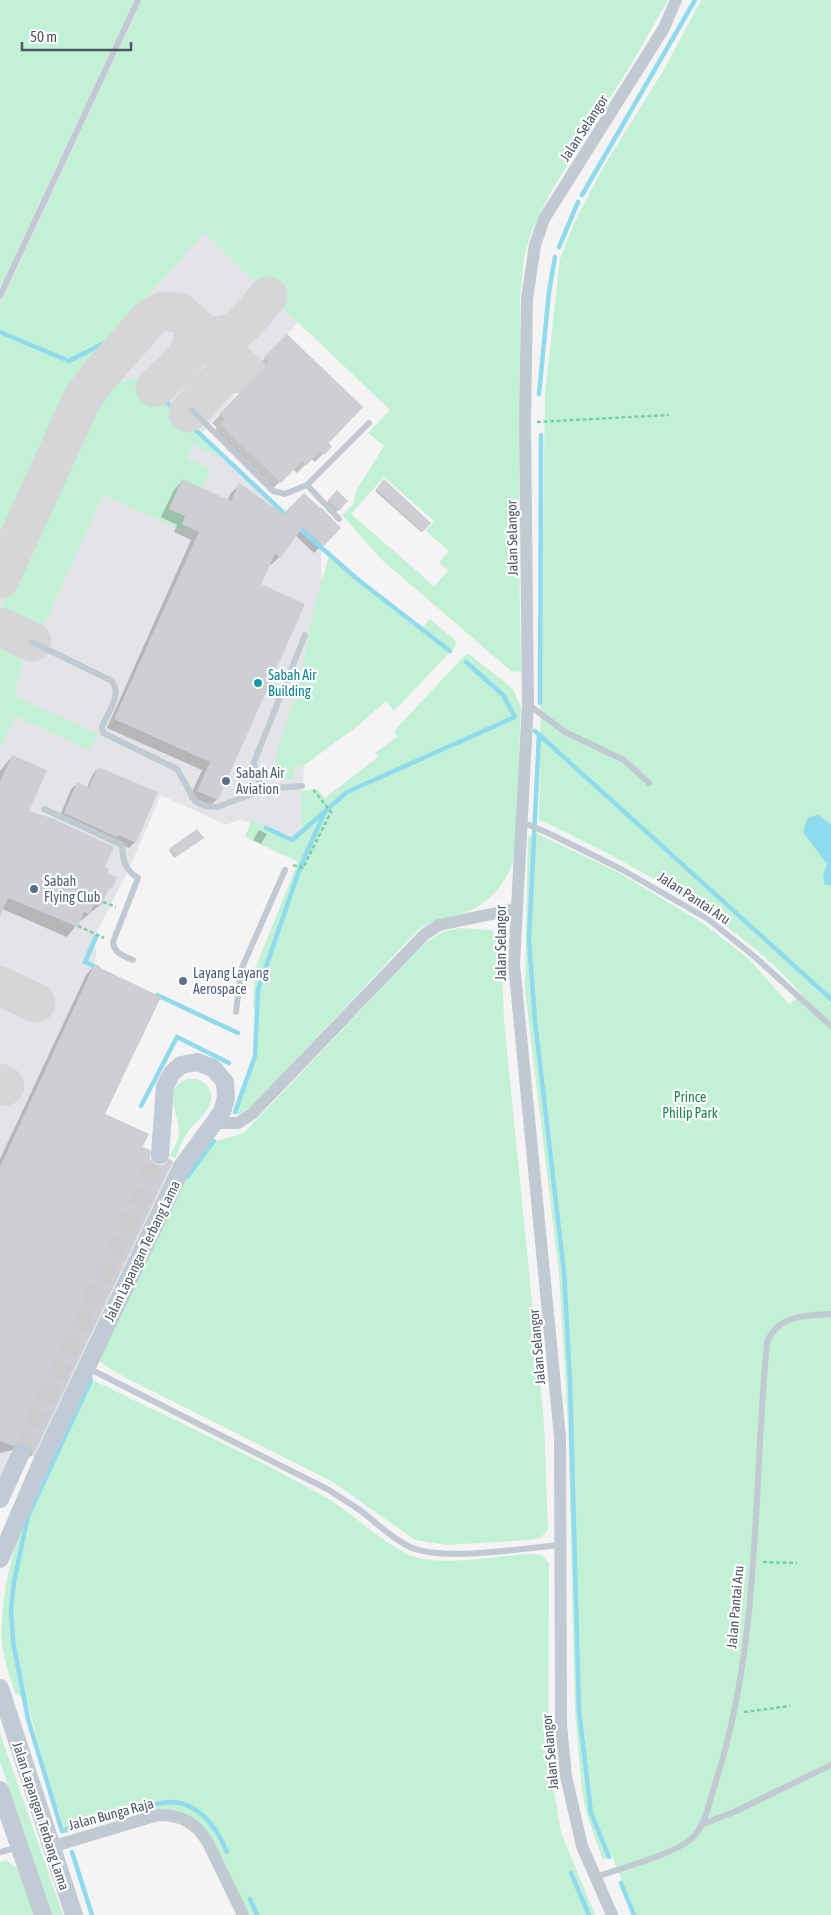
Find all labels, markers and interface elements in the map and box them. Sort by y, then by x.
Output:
scale bar [22,20,131,52]
text: 50 m [30,28,57,45]
street label: Jalan Selangor [557,91,612,164]
street label: Jalan Selangor [503,499,521,576]
place label: Sabah Air Building [268,667,317,699]
marker: Sabah Air Building [252,677,264,689]
place label: Sabah Air Aviation [236,765,285,797]
marker: Sabah Air Aviation [220,775,232,787]
street label: Jalan Pantai Aru [655,869,733,927]
place label: Sabah Flying Club [44,873,101,905]
marker: Sabah Flying Club [28,883,40,895]
street label: Jalan Selangor [493,904,509,981]
place label: Layang Layang Aerospace [193,965,269,997]
marker: Layang Layang Aerospace [177,975,189,987]
park label: Prince Philip Park [662,1089,718,1121]
street label: Jalan Lapangan Terbang Lama [101,1178,183,1324]
street label: Jalan Selangor [526,1308,548,1385]
street label: Jalan Pantai Aru [723,1565,747,1649]
street label: Jalan Selangor [539,1713,561,1790]
street label: Jalan Lapangan Terbang Lama [9,1740,73,1892]
street label: Jalan Bunga Raja [67,1795,155,1833]

